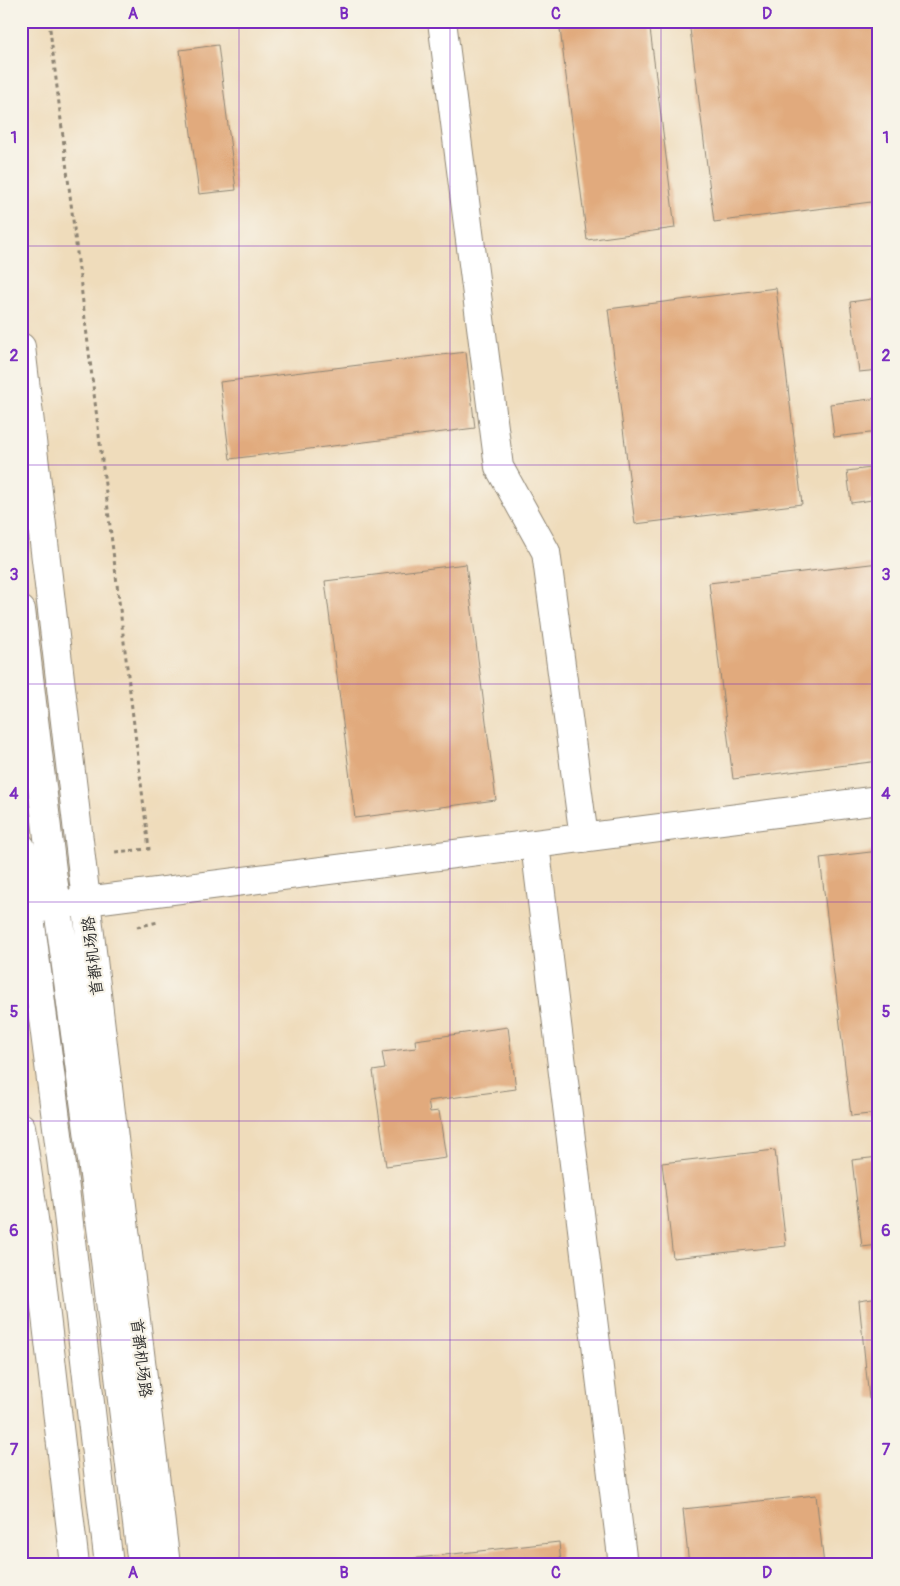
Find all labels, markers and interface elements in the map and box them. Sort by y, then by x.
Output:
text: A [128,4,139,24]
text: B [339,4,349,24]
text: C [551,4,561,24]
text: D [762,4,772,24]
text: 1 [11,128,17,148]
text: 1 [883,128,889,148]
text: 2 [10,346,19,366]
text: 2 [882,346,891,366]
text: 3 [10,565,19,585]
text: 3 [882,565,891,585]
text: 4 [9,784,19,804]
text: 4 [881,784,891,804]
street label: 首都机场路 [78,915,108,997]
text: 5 [10,1002,19,1022]
text: 5 [882,1002,891,1022]
text: 6 [9,1221,19,1241]
text: 6 [881,1221,891,1241]
street label: 首都机场路 [126,1317,156,1399]
text: 7 [10,1440,19,1460]
text: 7 [882,1440,891,1460]
text: A [128,1563,139,1583]
text: B [339,1563,349,1583]
text: C [551,1563,561,1583]
text: D [762,1563,772,1583]

